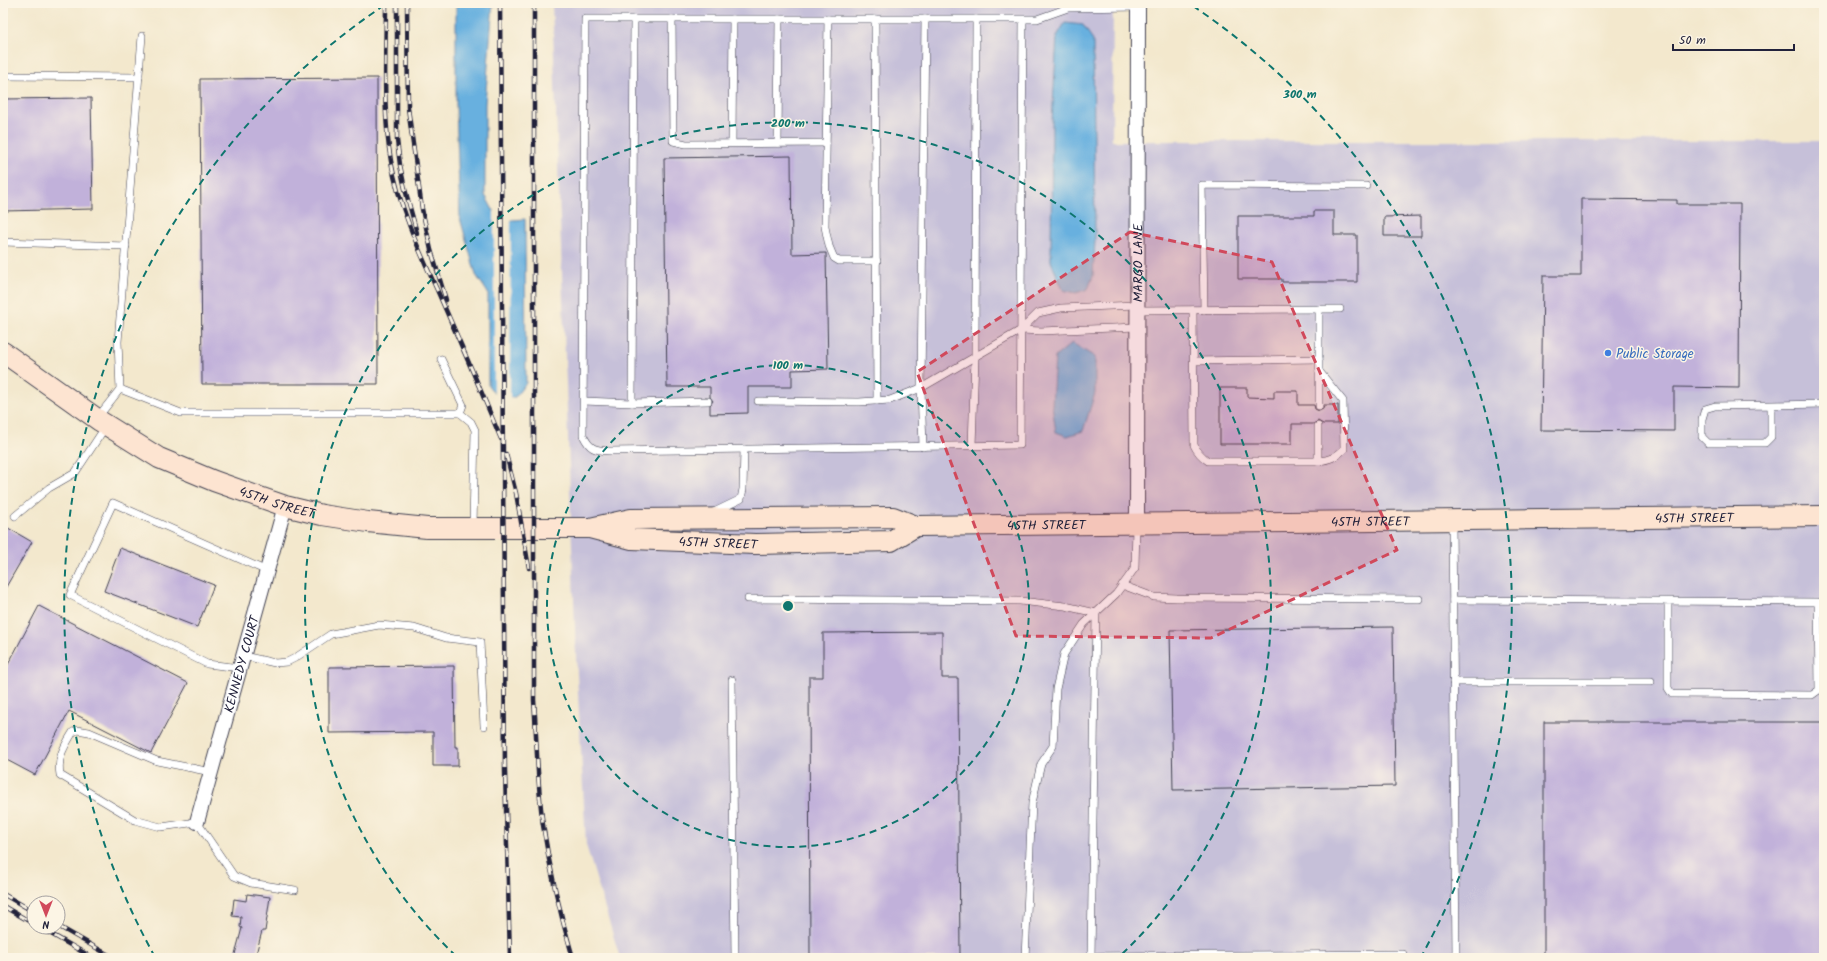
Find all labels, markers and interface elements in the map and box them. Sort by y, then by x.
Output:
scale bar [1673,26,1794,52]
text: 50 m [1679,31,1706,50]
text: 300 m [1282,85,1317,104]
text: 200 m [771,114,805,133]
street label: MARGO LANE [1128,223,1150,302]
place label: Public Storage [1616,344,1694,365]
marker: Public Storage [1603,348,1613,358]
text: 100 m [773,356,803,375]
street label: 45TH STREET [236,482,318,525]
street label: 45TH STREET [1655,508,1735,530]
street label: 45TH STREET [1331,512,1411,533]
street label: 45TH STREET [1007,515,1087,537]
street label: 45TH STREET [678,532,759,556]
centre of rings [781,599,795,613]
street label: KENNEDY COURT [219,613,266,715]
north arrow [26,895,66,935]
text: N [42,915,49,933]

